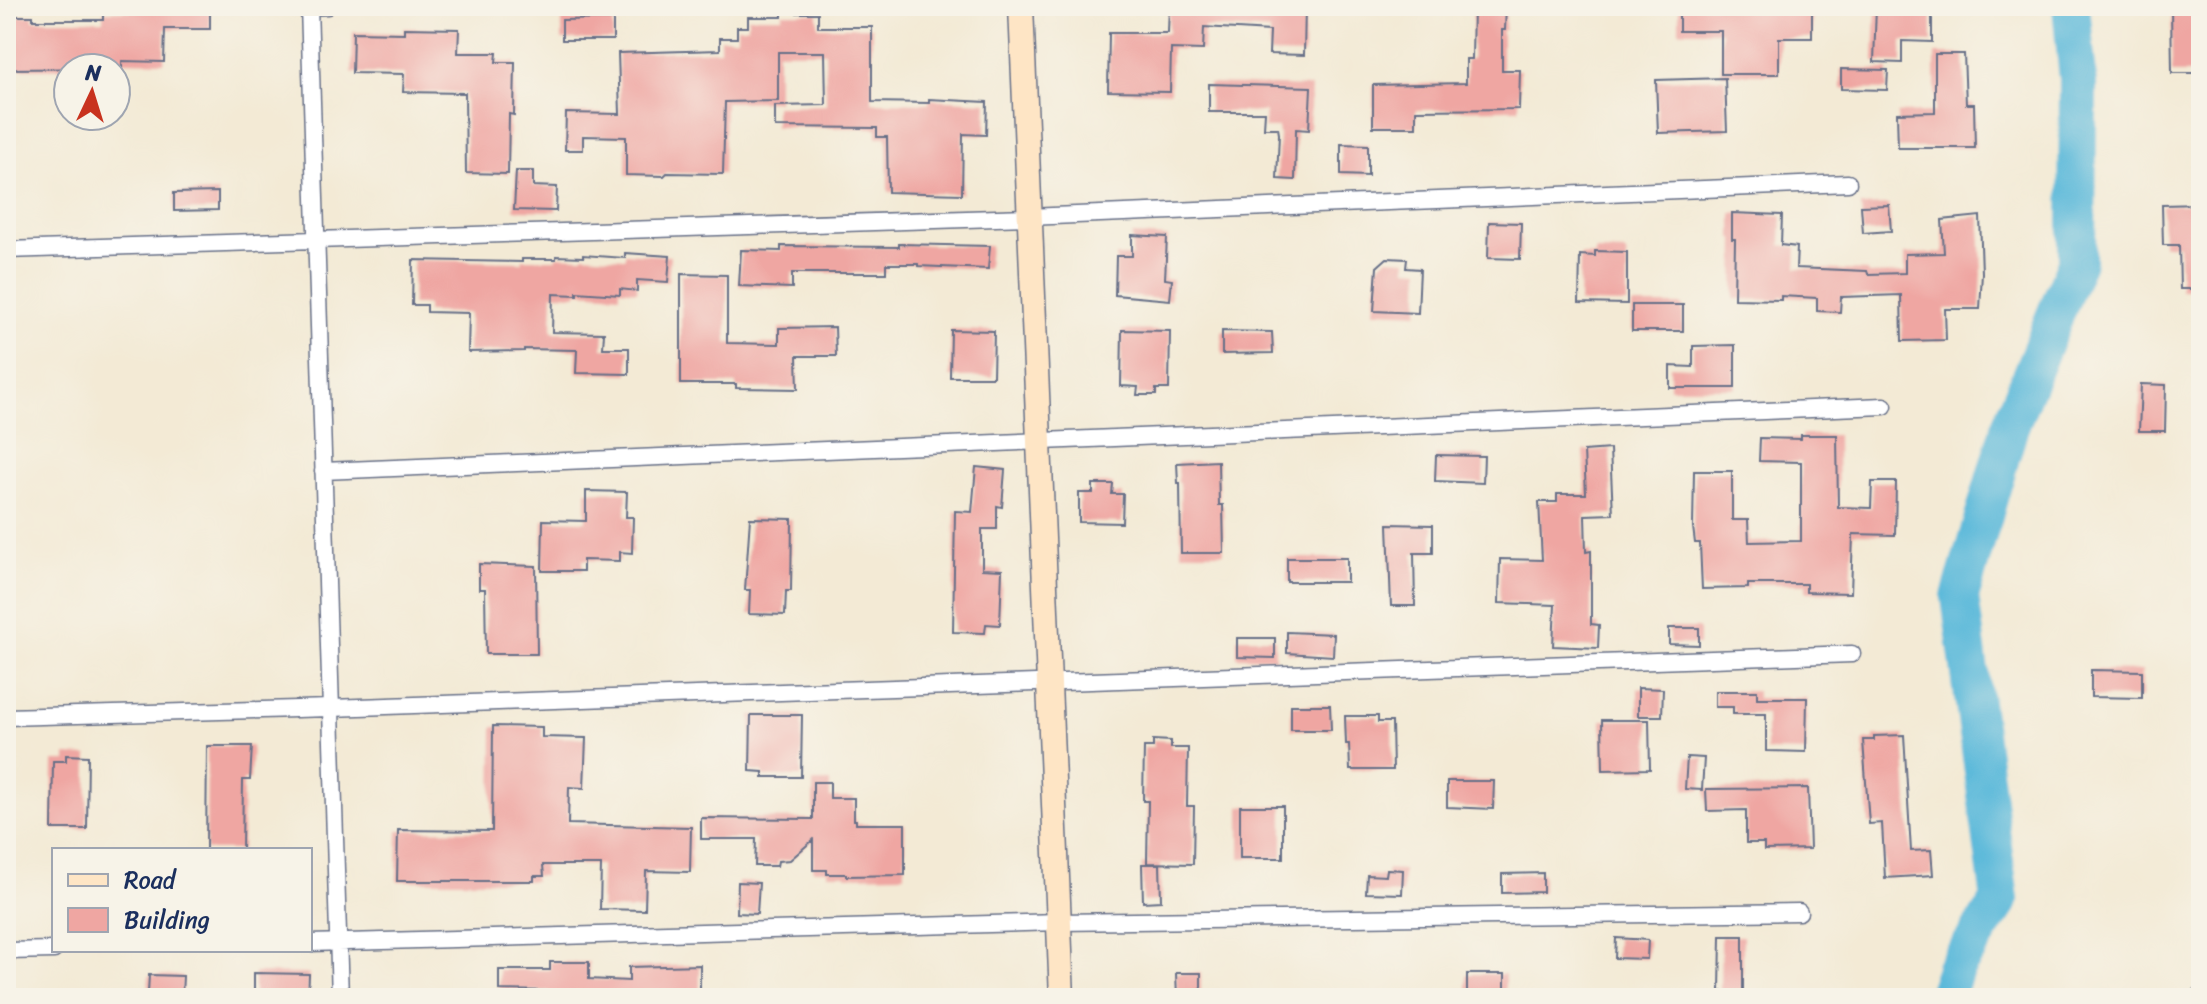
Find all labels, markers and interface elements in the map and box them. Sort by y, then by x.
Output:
north arrow [52,52,132,132]
text: N [83,52,103,93]
legend [52,848,312,952]
text: Road [124,859,178,901]
text: Building [124,899,210,941]

